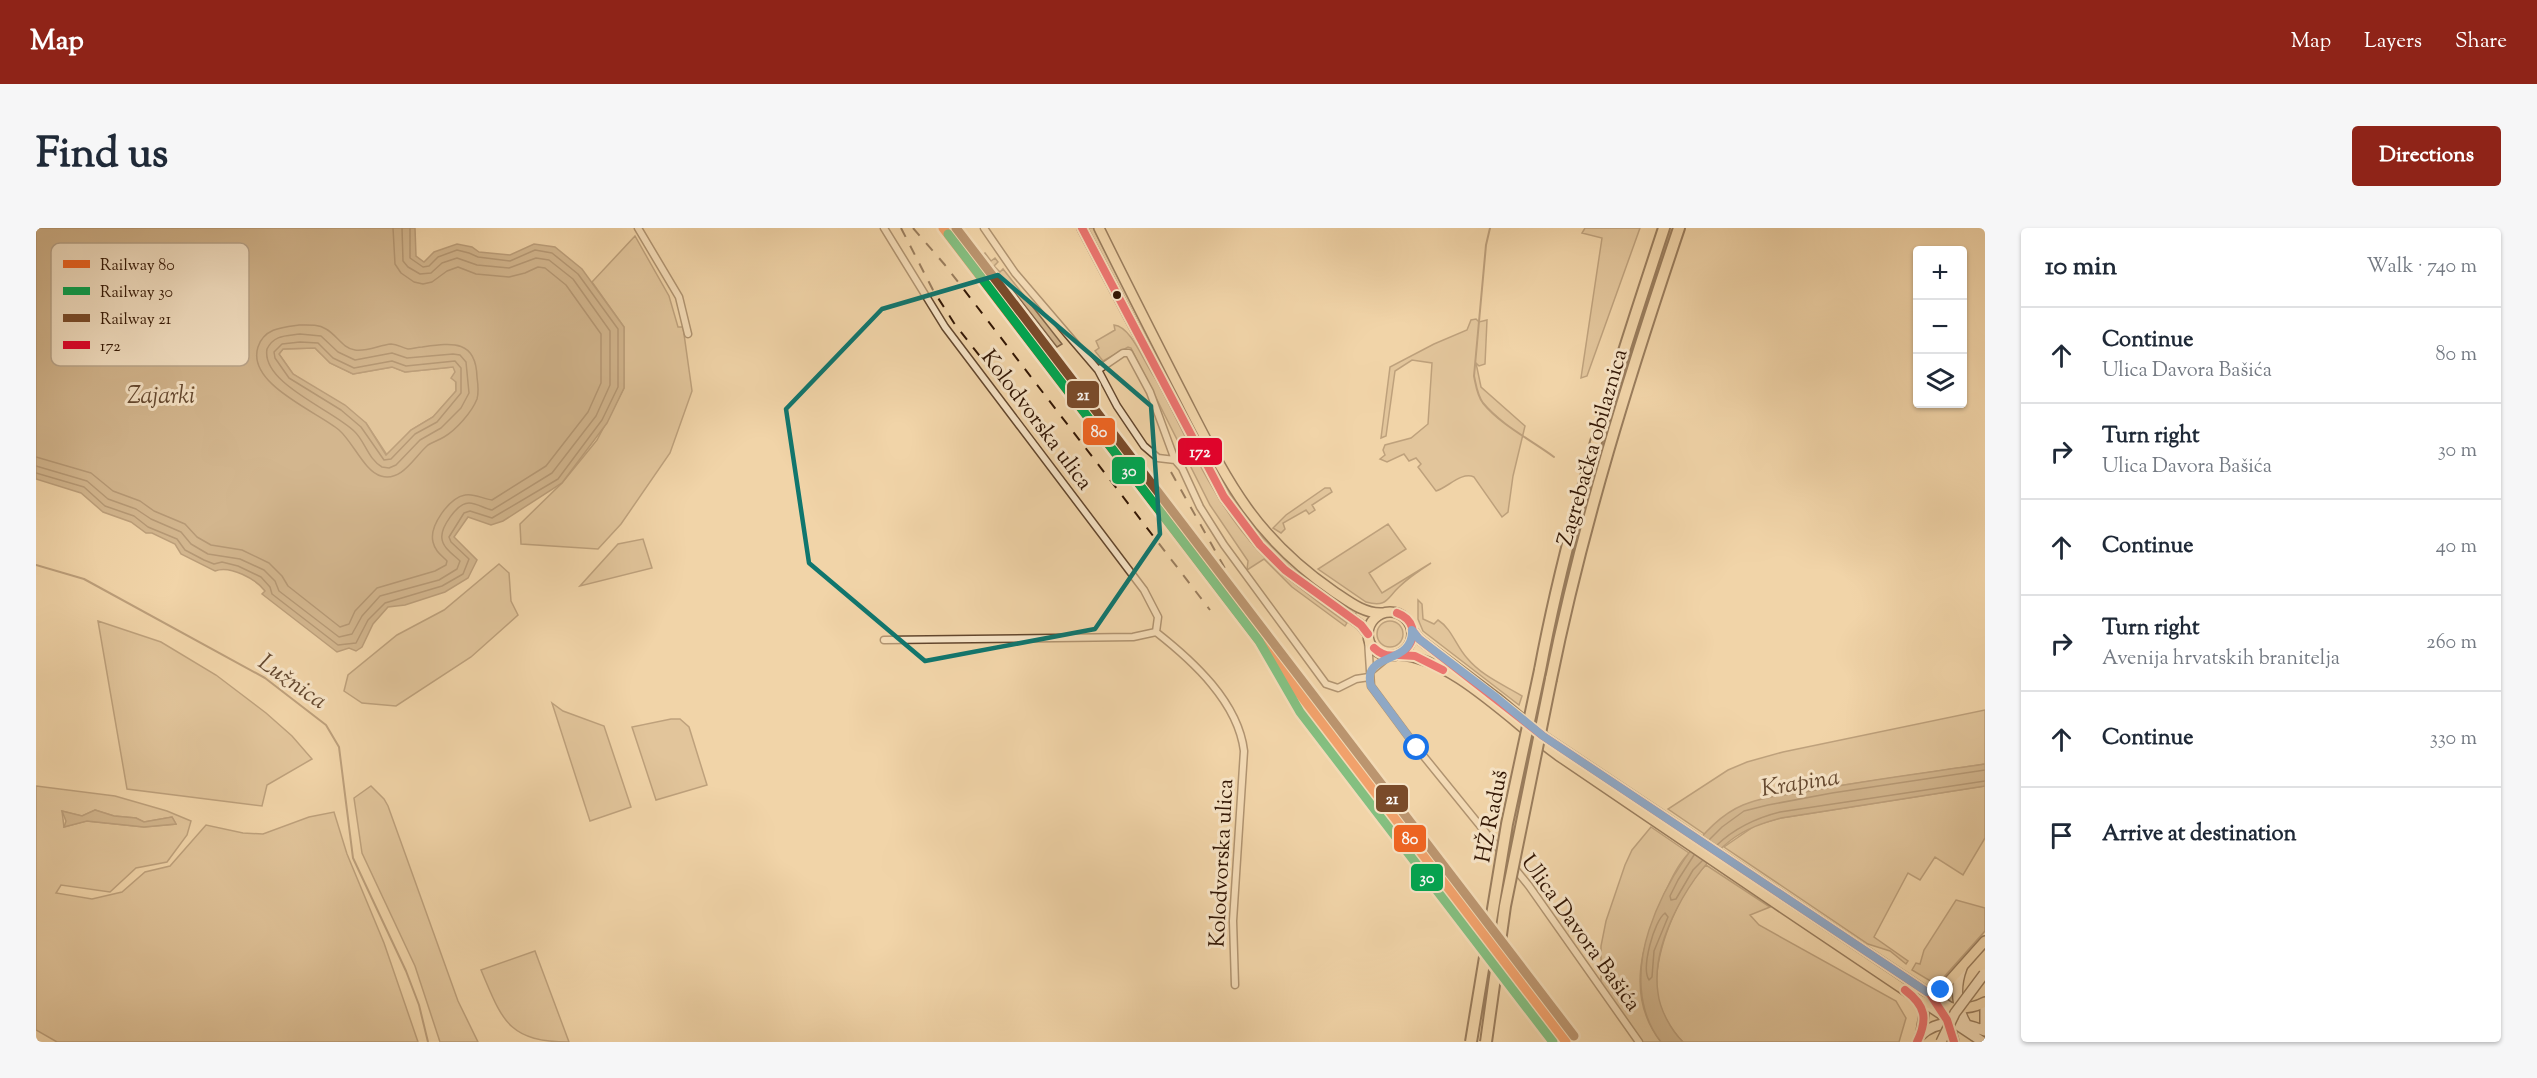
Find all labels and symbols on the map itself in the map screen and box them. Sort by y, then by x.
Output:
legend [51,243,249,366]
text: Railway 80 [100,255,175,278]
text: Railway 30 [100,282,173,305]
unlabelled marker [1111,289,1123,301]
text: Railway 21 [100,309,172,332]
text: 172 [100,336,121,359]
street label: Kolodvorska ulica [972,344,1099,498]
street label: Zagrebačka obilaznica [1550,346,1637,550]
water label: Zajarki [127,380,195,414]
line badge: 21 [1066,380,1100,409]
text: 21 [1077,385,1090,408]
line badge: 80 [1082,417,1116,446]
text: 80 [1091,422,1108,445]
line badge: 172 [1177,437,1223,466]
text: 172 [1190,442,1211,465]
line badge: 30 [1111,456,1146,485]
text: 30 [1122,461,1137,484]
water label: Lužnica [250,647,333,719]
route start [1403,734,1429,760]
water label: Krapina [1759,761,1842,807]
street label: HŽ Raduš [1468,768,1518,866]
street label: Kolodvorska ulica [1203,778,1243,948]
line badge: 21 [1375,784,1409,813]
text: 21 [1386,789,1399,812]
line badge: 80 [1393,824,1427,853]
text: 80 [1402,829,1419,852]
street label: Ulica Davora Bašića [1512,849,1648,1019]
line badge: 30 [1410,863,1444,892]
text: 30 [1420,868,1435,891]
route end [1927,976,1953,1002]

